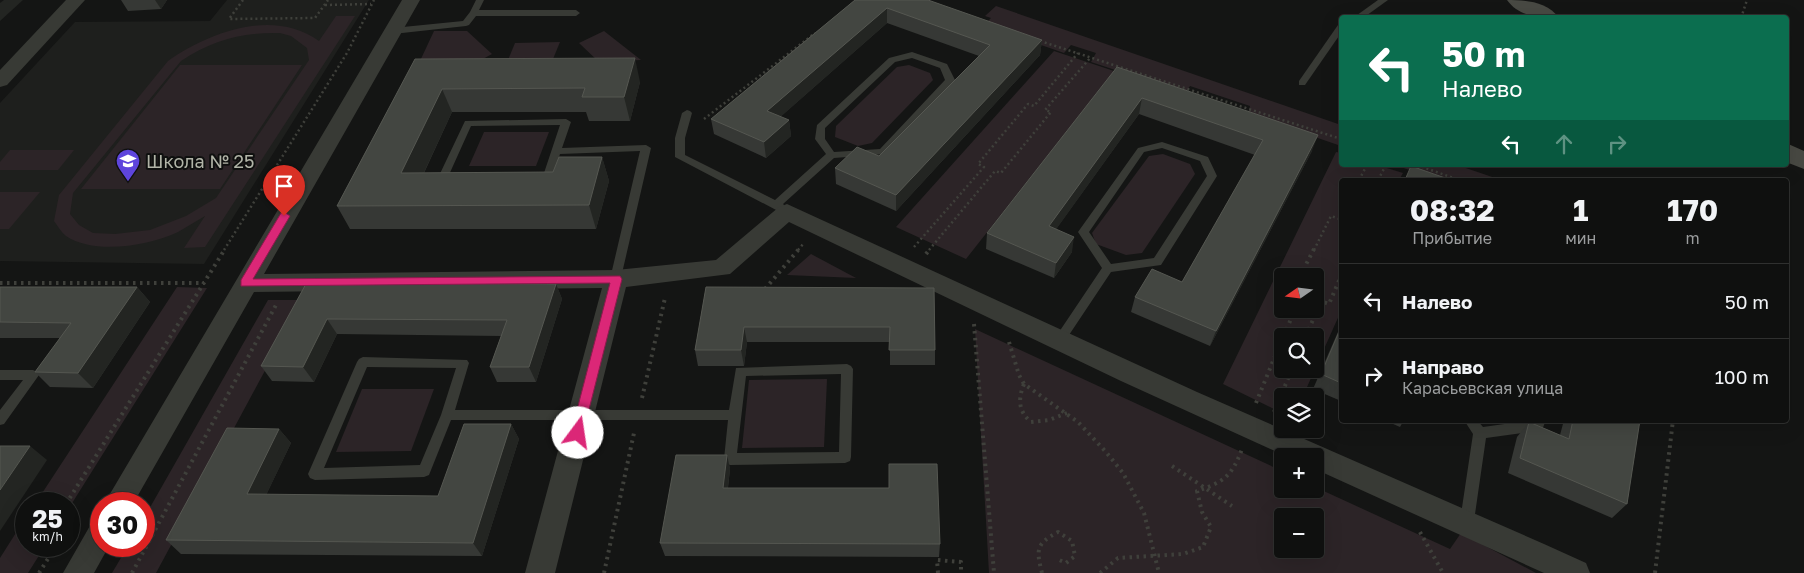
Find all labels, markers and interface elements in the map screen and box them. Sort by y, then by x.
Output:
text: 50 m [1442,33,1525,75]
icon: left [1359,35,1424,100]
text: Налево [1442,75,1522,102]
icon: left [1497,130,1525,158]
icon: ahead [1550,130,1578,158]
icon: right [1603,130,1631,158]
school or university icon: Школа № 25 [115,148,141,182]
place label: Школа № 25 [146,150,254,172]
pin [263,165,305,216]
icon: arrive [270,172,298,200]
text: 08:32 [1410,192,1495,228]
text: 1 [1573,192,1589,228]
text: 170 [1667,192,1718,228]
text: Прибытие [1412,228,1492,248]
text: мин [1565,228,1596,248]
text: m [1686,228,1700,248]
north arrow [1274,268,1324,318]
map controls [1274,268,1324,558]
icon: left [1359,287,1387,315]
text: Налево [1402,290,1472,313]
text: 50 m [1725,290,1769,313]
button: search [1274,328,1324,378]
text: Направо [1402,355,1484,378]
icon: right [1359,362,1387,390]
text: 100 m [1715,365,1769,388]
text: Карасьевская улица [1402,378,1563,398]
button: layers [1274,388,1324,438]
position arrow [551,406,603,458]
button: + [1274,448,1324,498]
speed limit sign: 30 [90,492,155,557]
text: 25 [32,503,63,534]
button: − [1274,508,1324,558]
text: km/h [32,529,63,544]

